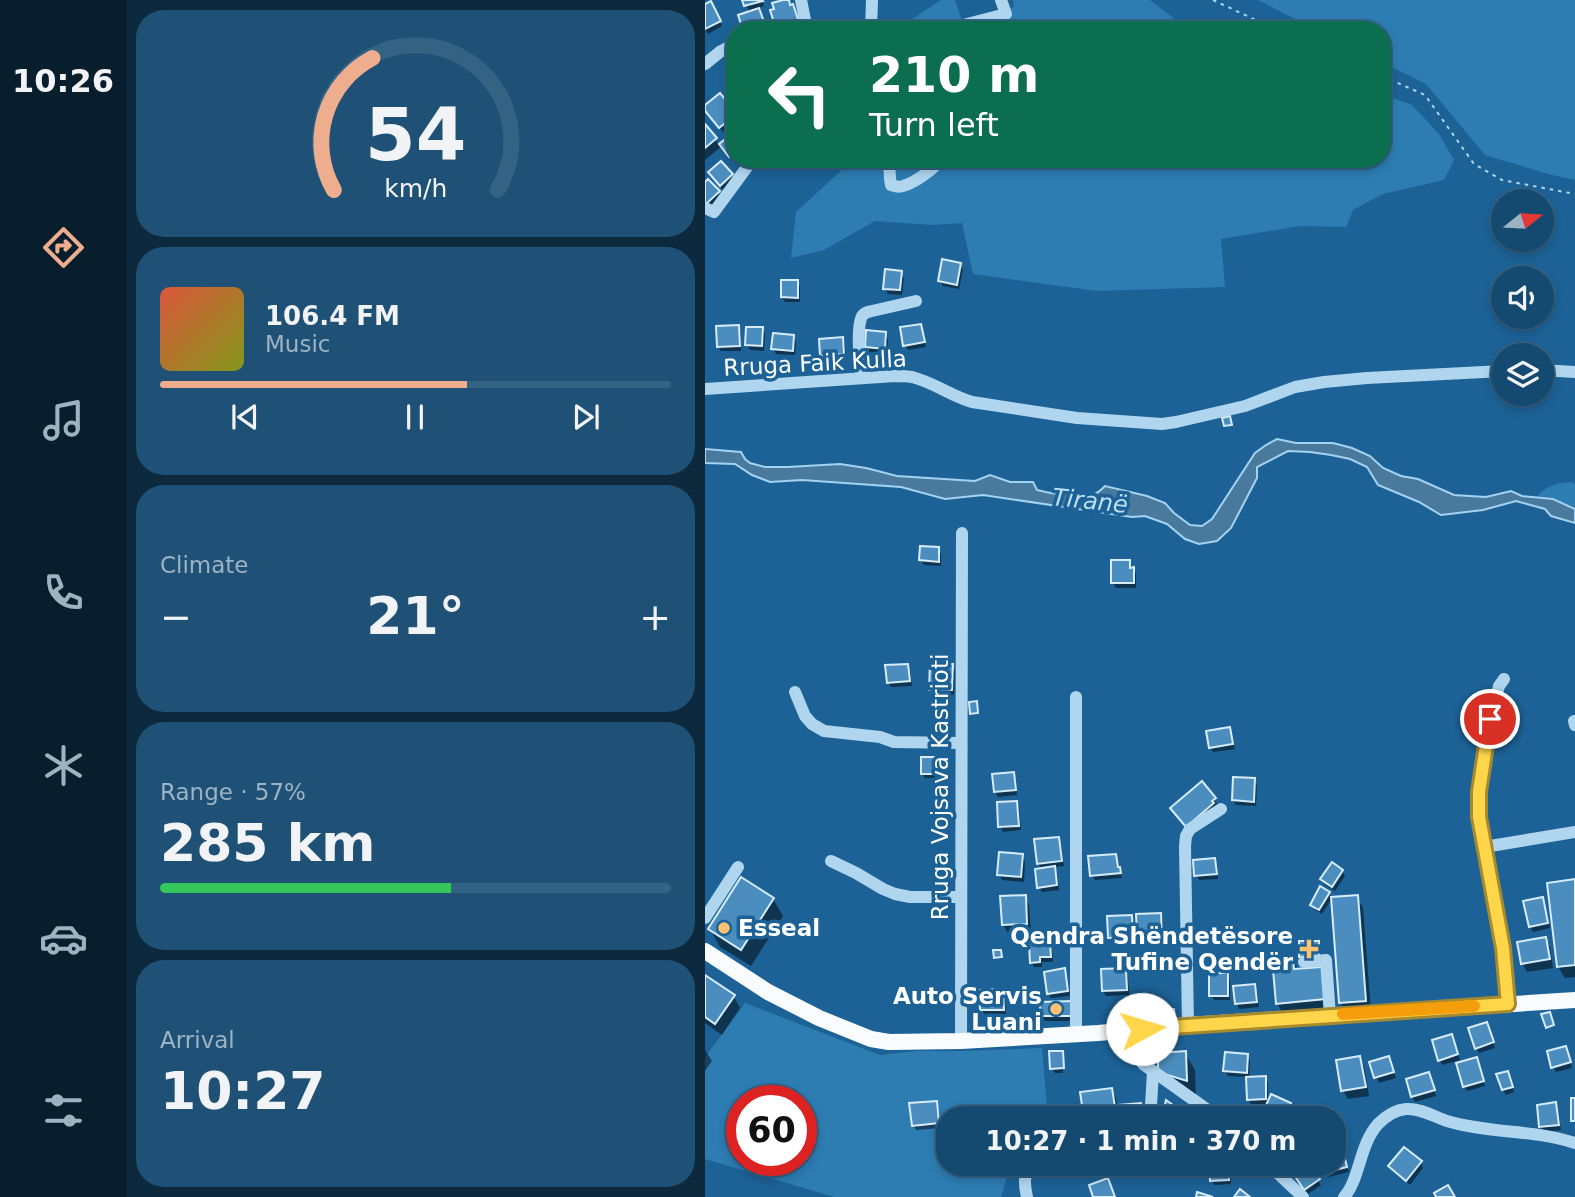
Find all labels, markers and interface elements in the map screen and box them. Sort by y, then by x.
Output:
text: 210 m [869,47,1039,104]
icon: left [754,49,845,140]
text: 10:26 [12,62,114,100]
text: 54 [365,92,466,177]
text: Turn left [869,106,999,144]
text: km/h [384,174,447,203]
north arrow [1491,189,1554,252]
map controls [1491,189,1554,406]
icon: directions [39,223,88,272]
button: sound [1491,266,1554,329]
text: 106.4 FM [265,301,400,331]
text: Music [265,331,330,357]
button: layers [1491,343,1554,406]
street label: Rruga Faik Kulla [723,345,907,381]
icon: music [39,396,88,445]
icon: previous [226,398,264,436]
icon: pause [396,398,434,436]
icon: next [567,398,605,436]
water label: Tiranë [1051,483,1129,519]
text: Climate [160,552,249,578]
icon: phone [39,568,88,617]
text: 21° [366,586,465,646]
text: − [160,595,192,639]
text: + [639,595,671,639]
street label: Rruga Vojsava Kastrioti [927,654,953,920]
pin [1460,689,1520,749]
icon: arrive [1471,700,1509,738]
icon: climate [39,741,88,790]
text: Range · 57% [160,779,306,805]
text: 285 km [160,813,375,873]
icon: car [39,914,88,963]
place label: Esseal [738,915,820,941]
marker: Esseal [716,920,732,936]
place label: Qendra Shëndetësore Tufine Qendër [1010,923,1294,975]
marker: Qendra Shëndetësore Tufine Qendër [1299,939,1319,959]
place label: Auto Servis Luani [893,983,1042,1035]
position arrow [1105,992,1179,1066]
marker: Auto Servis Luani [1048,1001,1064,1017]
text: Arrival [160,1027,235,1053]
text: 10:27 [160,1061,326,1121]
speed limit sign: 60 [726,1085,817,1176]
icon: filters [39,1086,88,1135]
text: 10:27 · 1 min · 370 m [986,1126,1296,1156]

